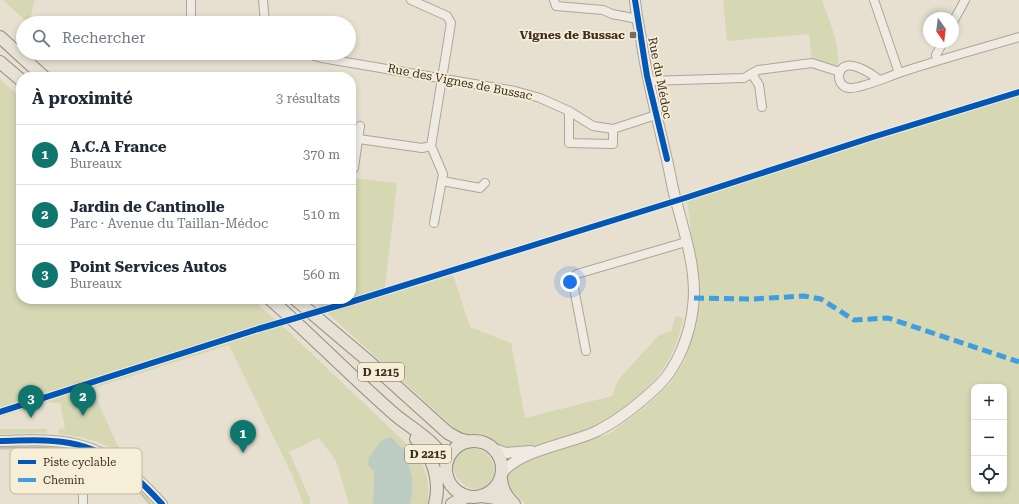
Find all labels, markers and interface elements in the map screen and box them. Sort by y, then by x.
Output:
north arrow [923,12,959,48]
search box [16,16,356,60]
icon: search [30,27,52,49]
place label: Vignes de Bussac [520,28,625,42]
text: Rechercher [62,29,145,47]
marker: Vignes de Bussac [628,30,638,40]
street label: Rue du Médoc [645,36,675,120]
street label: Rue des Vignes de Bussac [386,61,534,103]
text: À proximité [32,88,133,108]
text: 3 résultats [276,91,340,106]
text: A.C.A France [70,138,167,156]
text: 1 [41,147,49,162]
text: 370 m [303,147,340,162]
text: Bureaux [70,156,122,171]
text: Jardin de Cantinolle [70,198,225,216]
text: 2 [41,207,49,222]
text: 510 m [303,207,340,222]
text: Parc · Avenue du Taillan-Médoc [70,216,268,231]
text: Point Services Autos [70,258,227,276]
text: 3 [41,267,49,282]
text: 560 m [303,267,340,282]
your location [560,272,580,292]
text: Bureaux [70,276,122,291]
road number: D 1215 [358,363,404,381]
pin: 2 [70,383,96,416]
map controls [971,384,1007,492]
button: + [971,384,1007,420]
pin: 3 [18,385,44,418]
pin: 1 [230,420,256,453]
button: − [971,420,1007,456]
road number: D 2215 [405,445,451,463]
legend [10,448,142,494]
text: Piste cyclable [43,456,116,469]
button: locate [971,456,1007,492]
text: Chemin [43,474,85,487]

